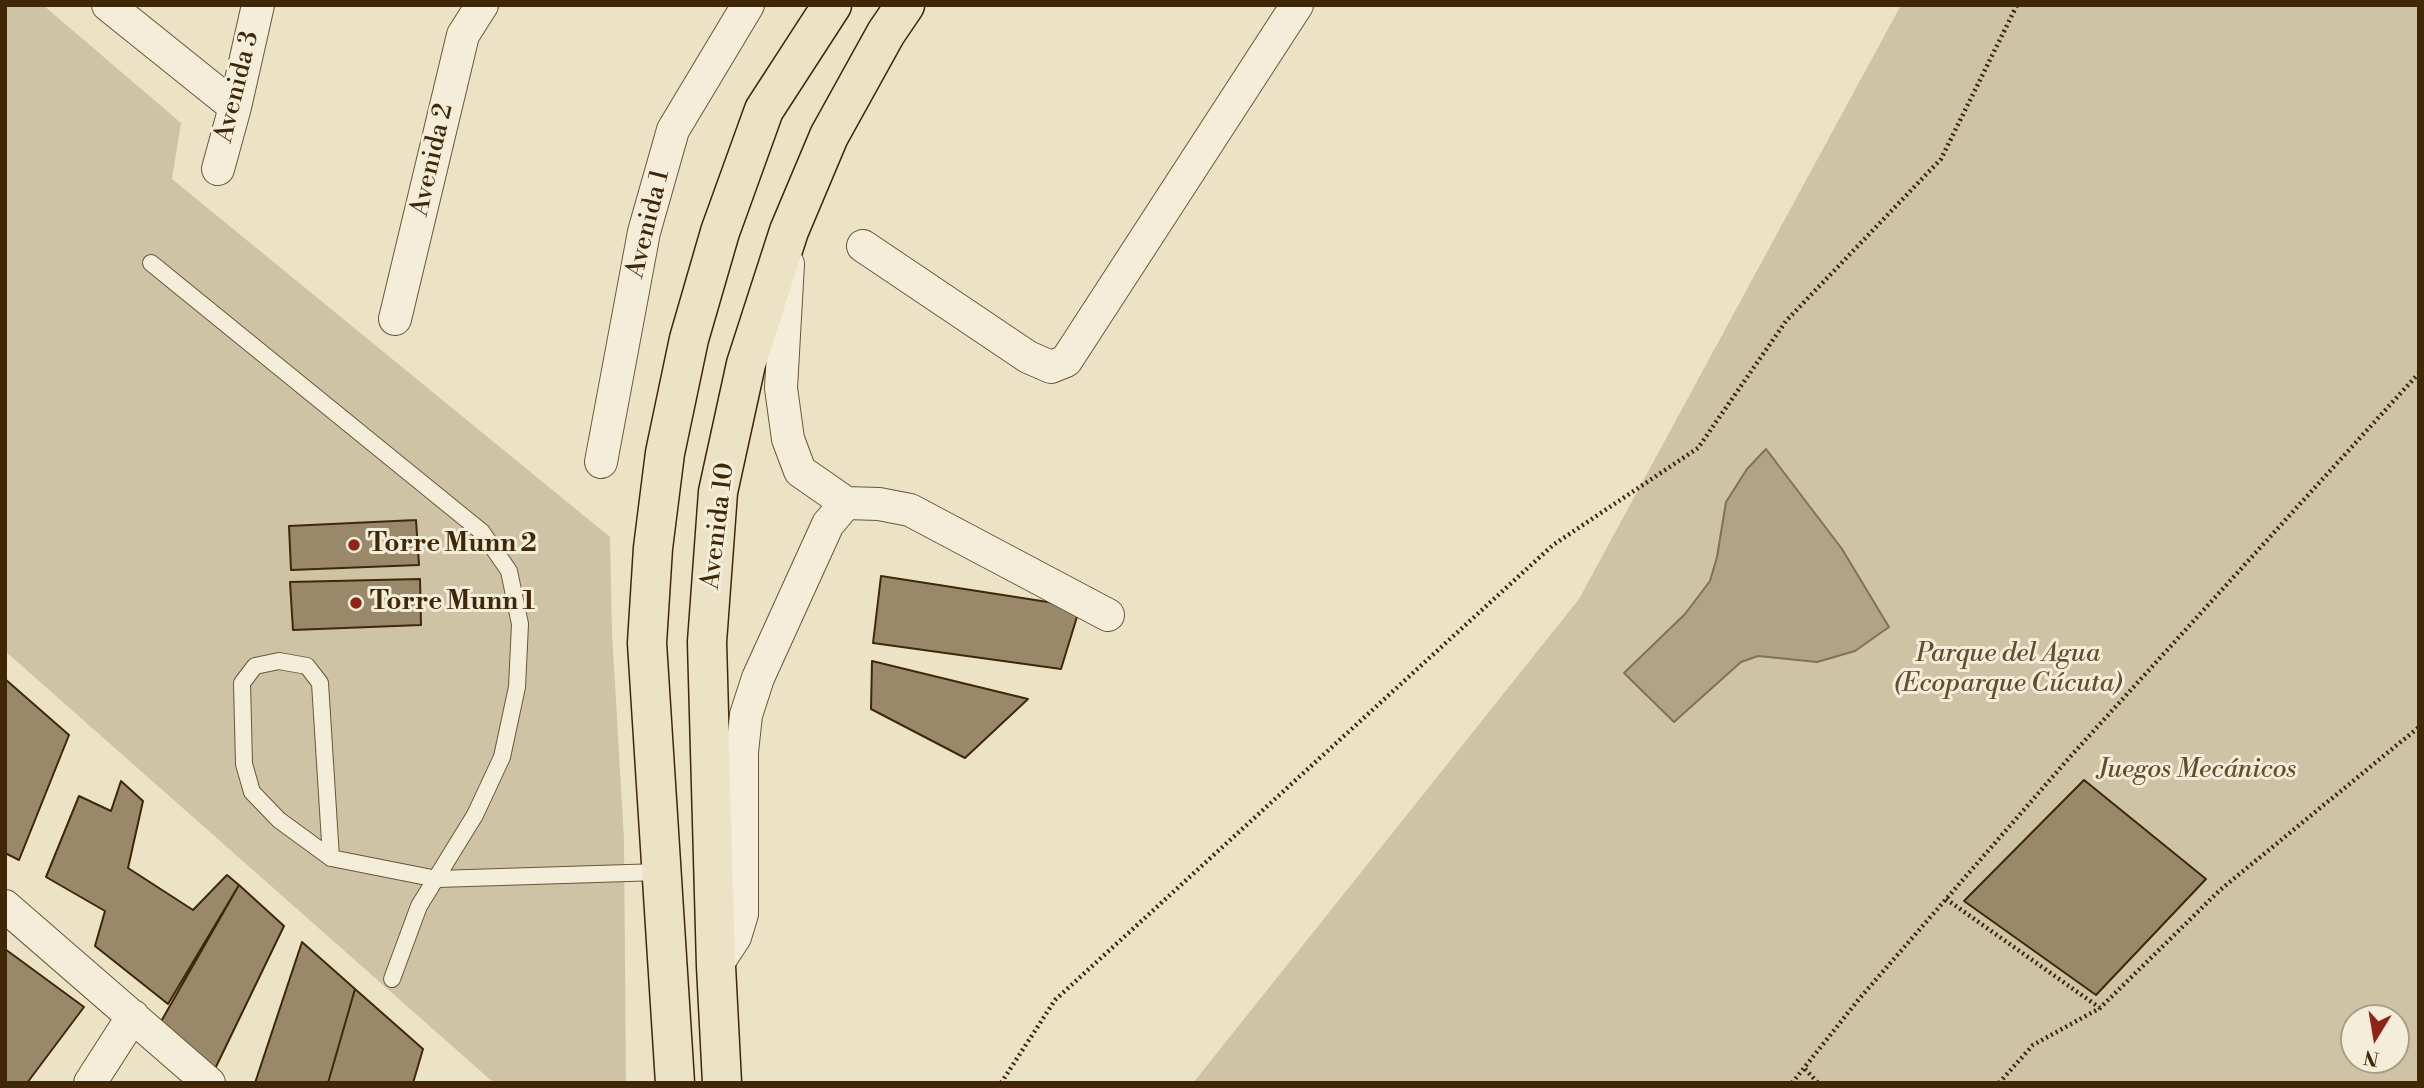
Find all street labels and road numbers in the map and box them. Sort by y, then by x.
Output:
street label: Avenida 3 [209,28,267,146]
street label: Avenida 2 [405,101,461,219]
street label: Avenida 1 [620,166,678,282]
street label: Avenida 10 [696,461,742,591]

